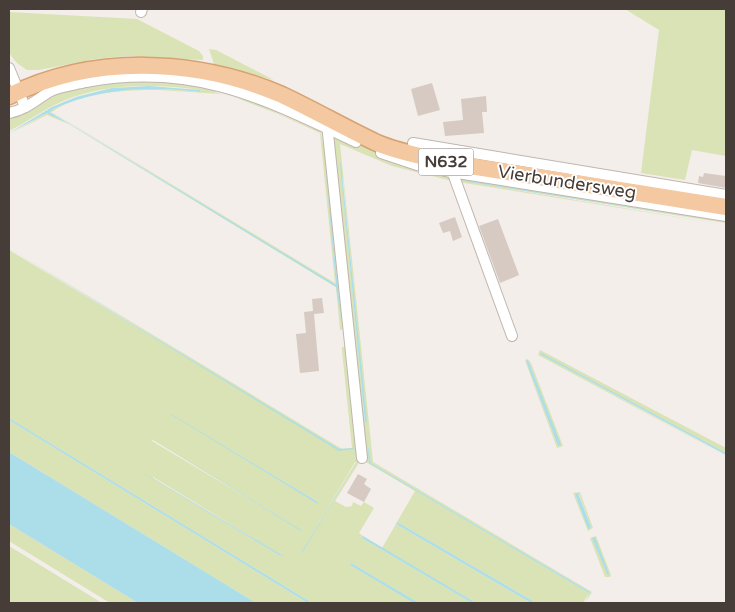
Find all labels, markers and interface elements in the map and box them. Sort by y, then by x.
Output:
road number: N632 [418,148,474,176]
street label: Vierbundersweg [496,160,638,204]

